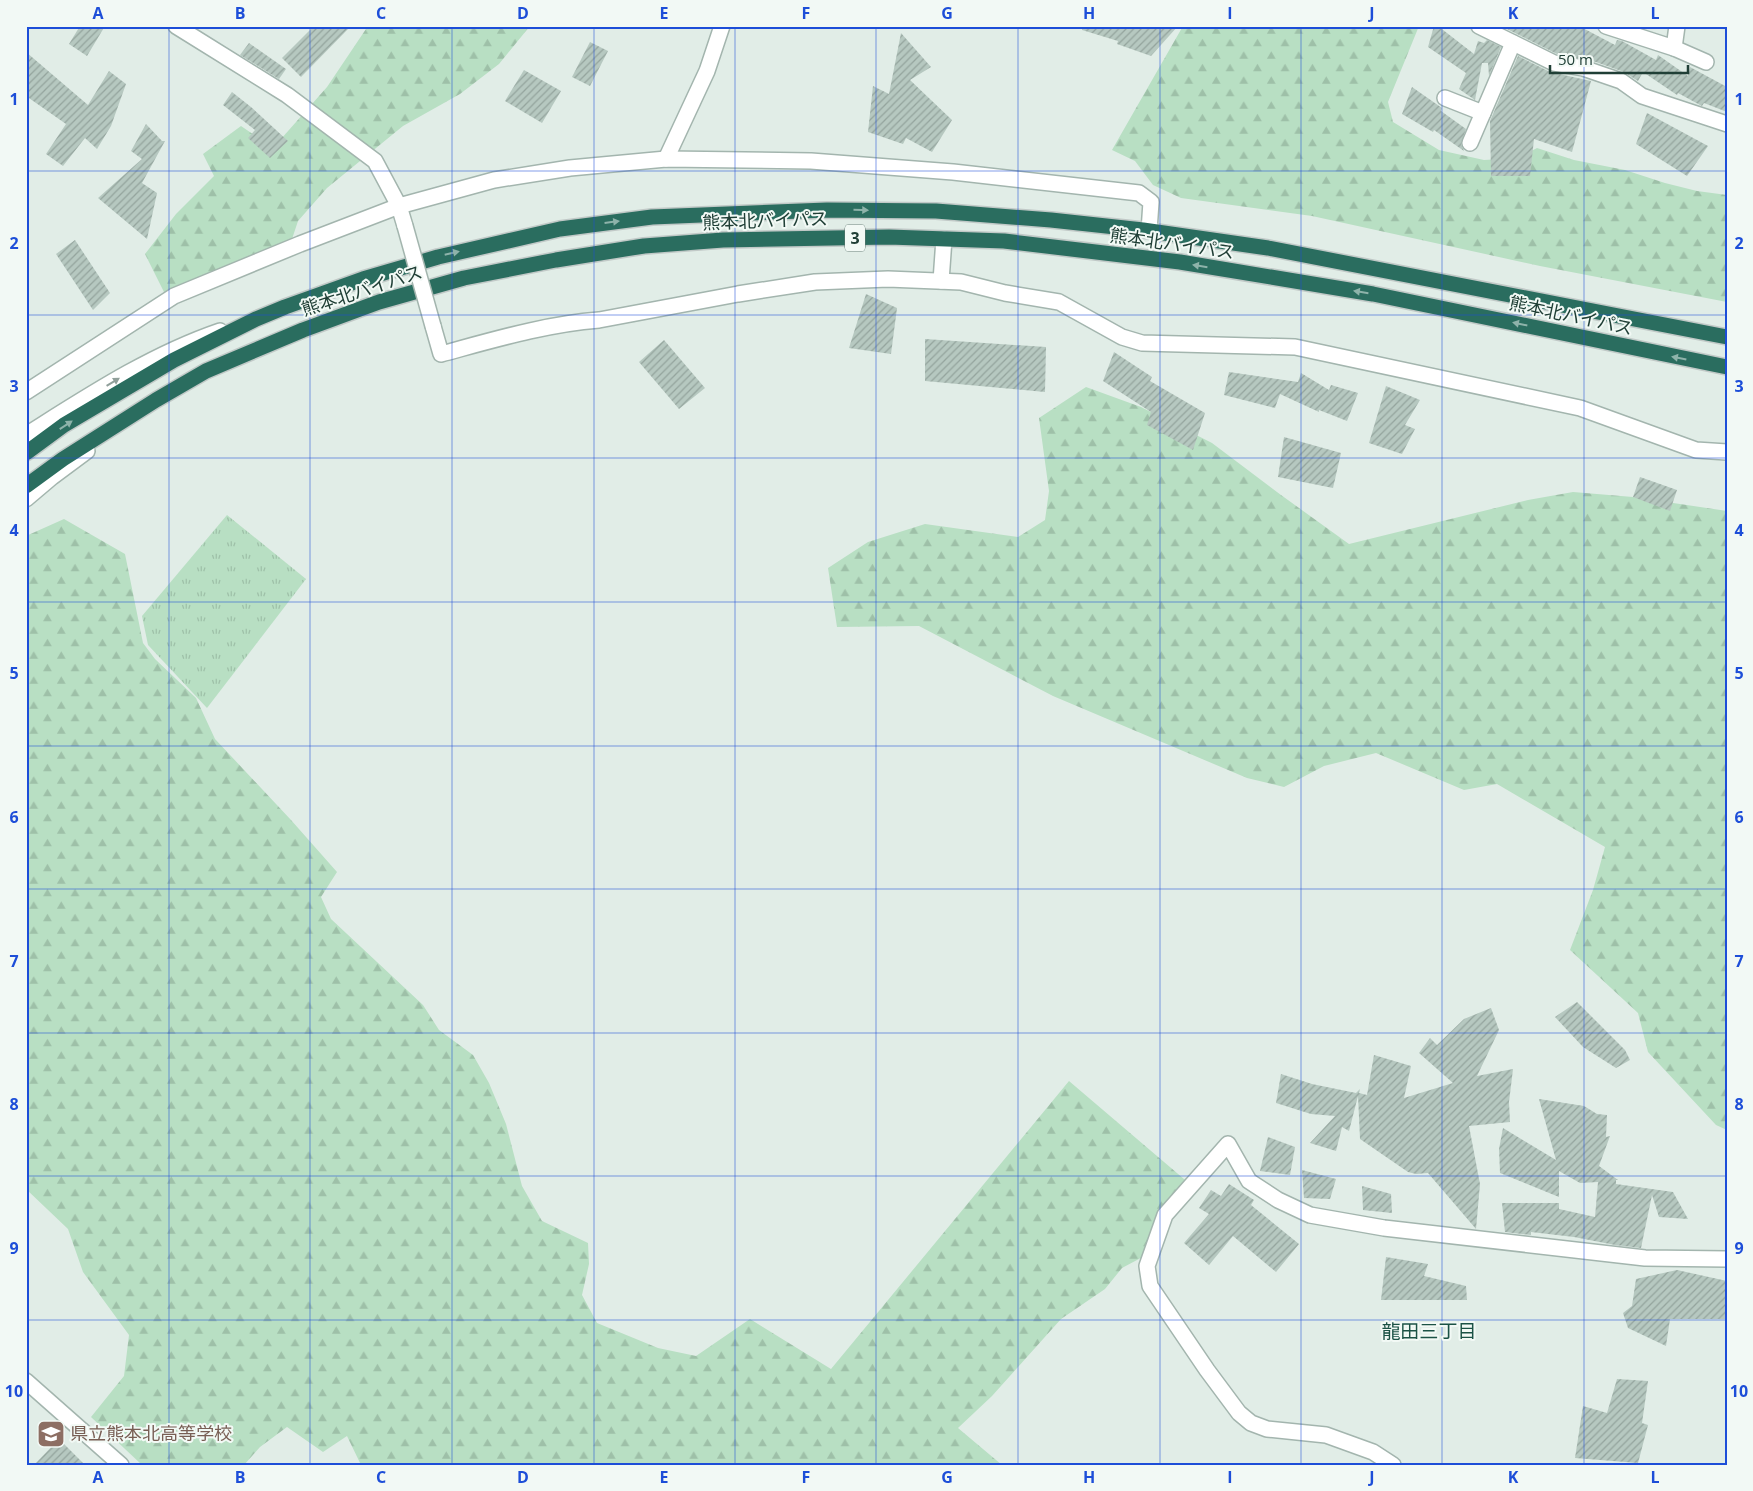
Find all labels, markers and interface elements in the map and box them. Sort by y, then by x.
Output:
text: A [92,2,104,24]
text: B [235,2,245,24]
text: C [376,2,386,24]
text: D [517,2,529,24]
text: E [660,2,669,24]
text: F [802,2,810,24]
text: G [941,2,953,24]
text: H [1083,2,1095,24]
text: I [1227,2,1233,24]
text: J [1367,2,1375,24]
text: K [1508,2,1519,24]
text: L [1650,2,1660,24]
scale bar [1550,42,1688,74]
text: 50 m [1558,49,1593,69]
text: 1 [9,88,19,110]
text: 1 [1734,88,1744,110]
street label: 熊本北バイパス [702,206,828,234]
one-way arrow [853,206,869,214]
one-way arrow [604,218,620,226]
street label: 熊本北バイパス [1108,222,1236,264]
road number: 3 [845,224,865,252]
text: 2 [9,232,19,254]
text: 2 [1734,232,1744,254]
one-way arrow [445,249,460,257]
street label: 熊本北バイパス [298,259,425,321]
one-way arrow [1192,261,1208,269]
one-way arrow [1352,287,1368,295]
street label: 熊本北バイパス [1507,290,1635,340]
one-way arrow [1512,319,1528,327]
one-way arrow [1671,354,1686,362]
text: 3 [9,375,19,397]
text: 3 [1734,375,1744,397]
one-way arrow [106,378,119,387]
one-way arrow [59,420,72,430]
text: 4 [9,519,19,541]
text: 4 [1734,519,1744,541]
text: 5 [9,662,19,684]
text: 5 [1734,662,1744,684]
text: 6 [9,806,19,828]
text: 6 [1734,806,1744,828]
text: 7 [9,950,19,972]
text: 7 [1734,950,1744,972]
text: 8 [9,1093,19,1115]
text: 8 [1734,1093,1744,1115]
text: 9 [9,1237,19,1259]
text: 9 [1734,1237,1744,1259]
district label: 龍田三丁目 [1381,1318,1477,1344]
text: 10 [5,1380,23,1402]
text: 10 [1730,1380,1748,1402]
school or university icon: 県立熊本北高等学校 [36,1419,66,1449]
place label: 県立熊本北高等学校 [70,1421,232,1445]
text: A [92,1466,104,1488]
text: B [235,1466,245,1488]
text: C [376,1466,386,1488]
text: D [517,1466,529,1488]
text: E [660,1466,669,1488]
text: F [802,1466,810,1488]
text: G [941,1466,953,1488]
text: H [1083,1466,1095,1488]
text: I [1227,1466,1233,1488]
text: J [1367,1466,1375,1488]
text: K [1508,1466,1519,1488]
text: L [1650,1466,1660,1488]

